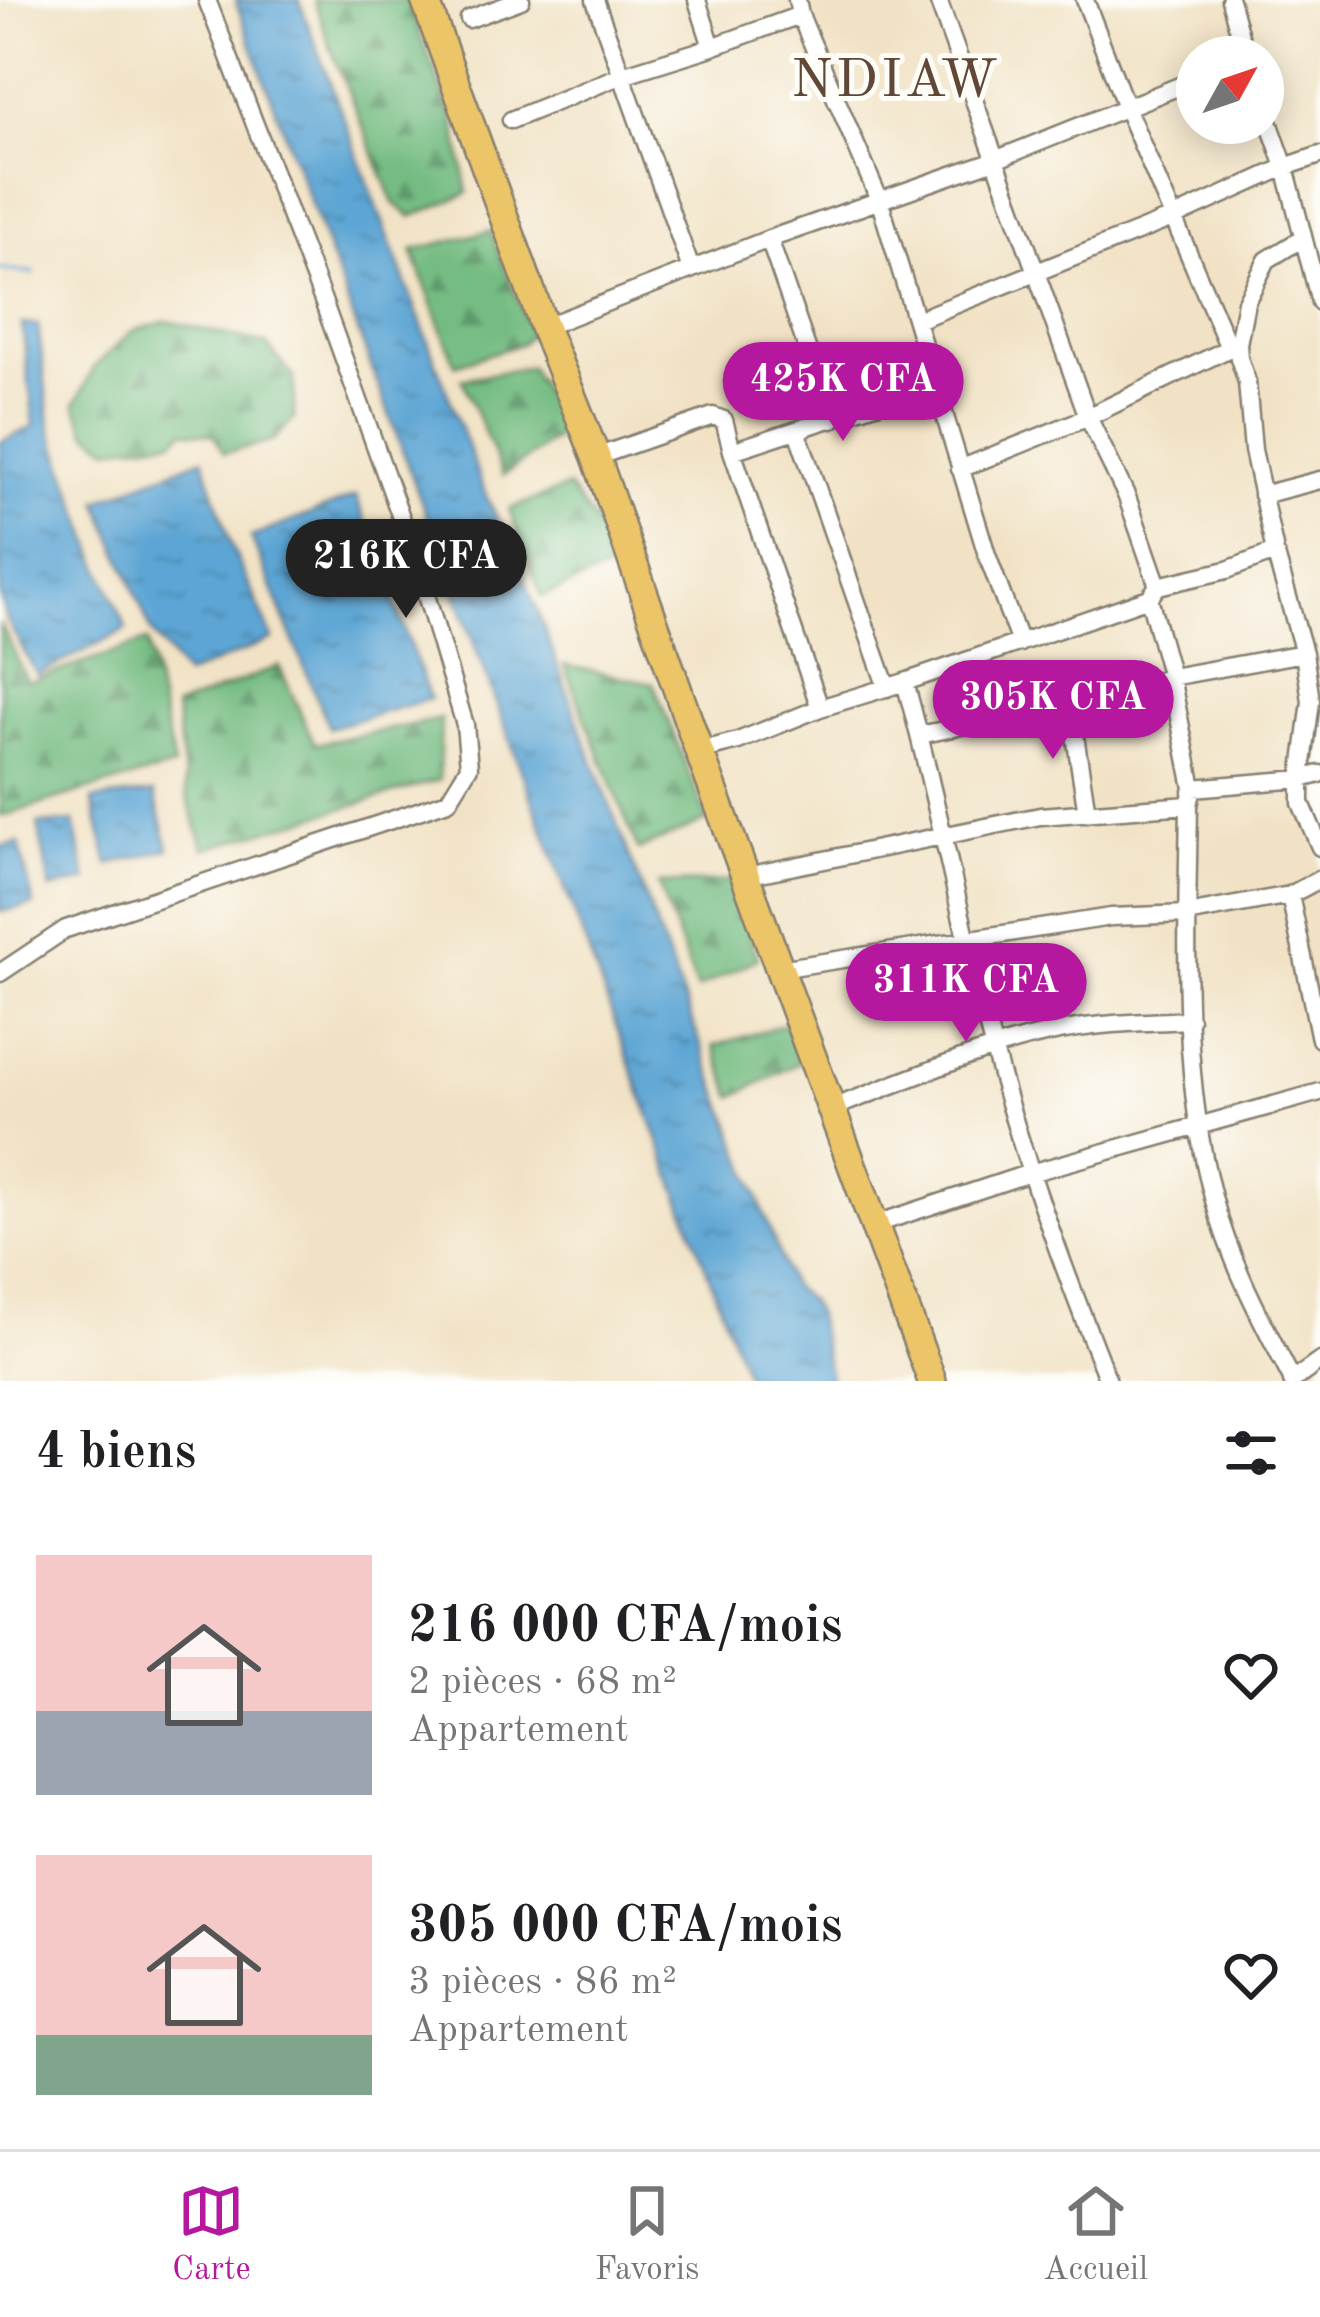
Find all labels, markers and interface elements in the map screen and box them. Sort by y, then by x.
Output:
north arrow [1176,36,1284,144]
map controls [1176,36,1284,144]
district label: NDIAW [791,55,1001,109]
pin: 425K CFA [719,342,967,444]
text: 425K CFA [750,361,936,400]
pin: 216K CFA [282,519,530,621]
text: 216K CFA [313,538,499,577]
pin: 305K CFA [929,660,1177,762]
text: 305K CFA [960,679,1146,718]
pin: 311K CFA [842,943,1090,1045]
text: 311K CFA [873,962,1059,1001]
icon: filters [1218,1420,1284,1486]
text: 4 biens [36,1428,196,1479]
text: 216 000 CFA/mois [408,1602,842,1653]
icon: home [132,1603,276,1747]
icon: heart [1218,1642,1284,1708]
text: 2 pièces · 68 m² [408,1663,677,1702]
text: Appartement [408,1711,629,1750]
text: 305 000 CFA/mois [408,1902,842,1953]
icon: home [132,1903,276,2047]
icon: heart [1218,1942,1284,2008]
text: 3 pièces · 86 m² [408,1963,677,2002]
text: Appartement [408,2011,629,2050]
tab: Carte [172,2178,251,2291]
tab: Favoris [595,2178,699,2291]
tab: Accueil [1043,2178,1148,2291]

